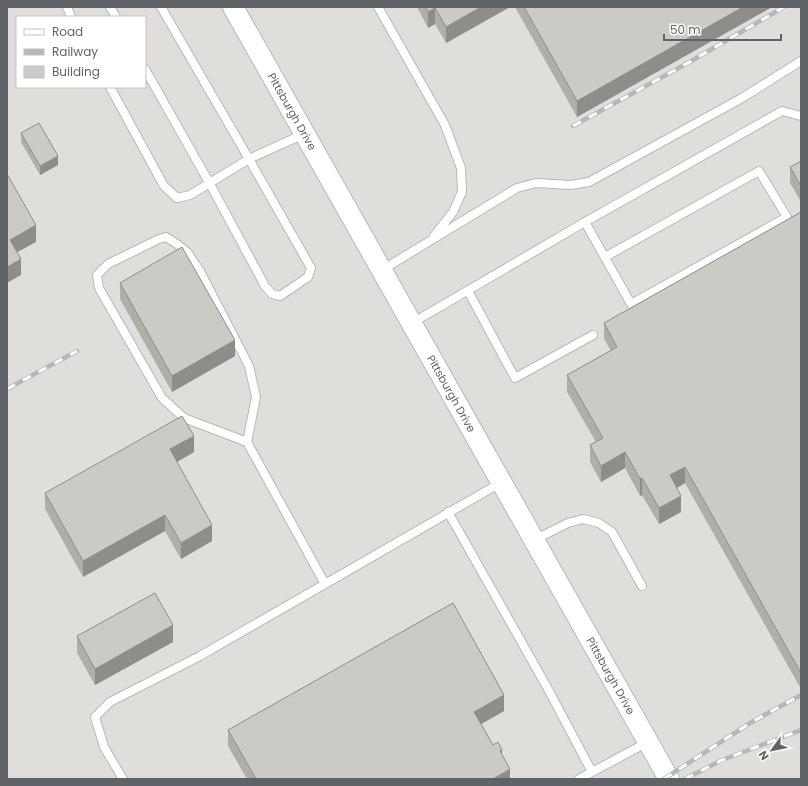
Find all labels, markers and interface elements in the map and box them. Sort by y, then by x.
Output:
legend [16,16,146,88]
scale bar [664,16,781,42]
text: 50 m [670,21,701,38]
text: Road [52,23,83,40]
text: Railway [52,43,98,60]
text: Building [52,63,100,80]
street label: Pittsburgh Drive [264,70,320,153]
street label: Pittsburgh Drive [423,352,480,435]
street label: Pittsburgh Drive [582,634,639,717]
north arrow [752,730,792,770]
text: N [755,748,773,763]

